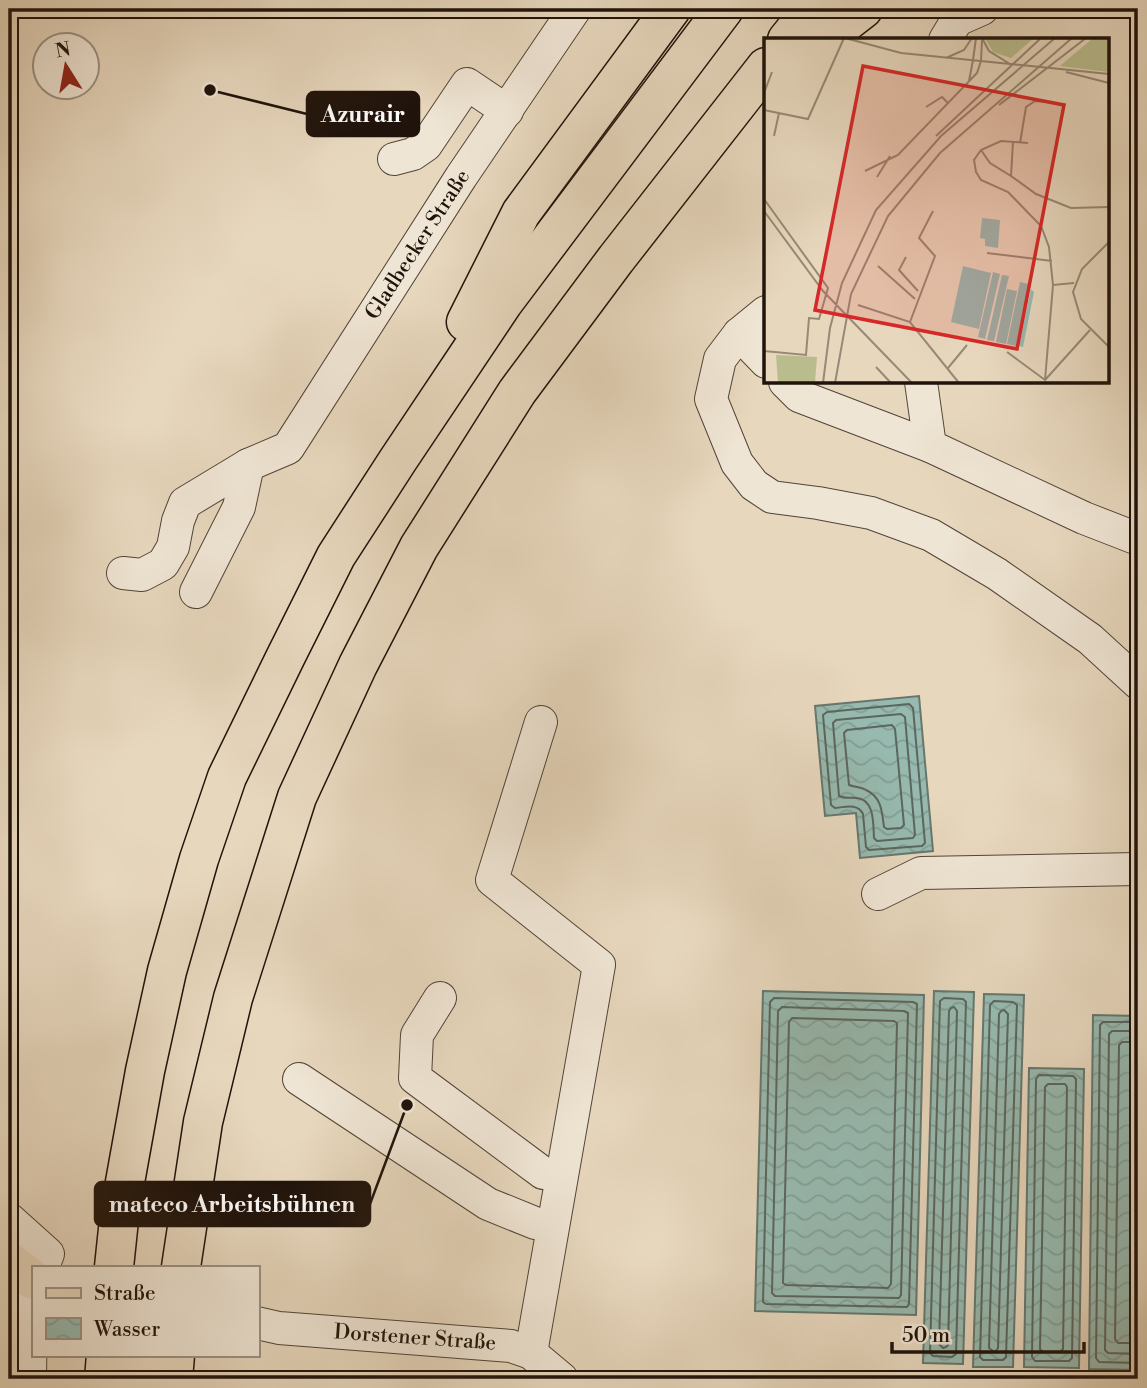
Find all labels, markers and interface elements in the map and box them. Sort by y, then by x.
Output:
north arrow [32,32,102,102]
text: N [53,37,73,64]
inset map [764,38,1108,383]
callout: Azurair [307,92,419,136]
text: Azurair [320,101,405,129]
street label: Gladbecker Straße [360,165,476,325]
callout: mateco Arbeitsbühnen [95,1182,370,1226]
text: mateco Arbeitsbühnen [109,1191,355,1219]
legend [32,1266,259,1356]
text: Straße [94,1281,156,1307]
scale bar [892,1311,1084,1355]
text: Wasser [93,1317,160,1343]
street label: Dorstener Straße [333,1319,497,1357]
text: 50 m [902,1323,950,1349]

